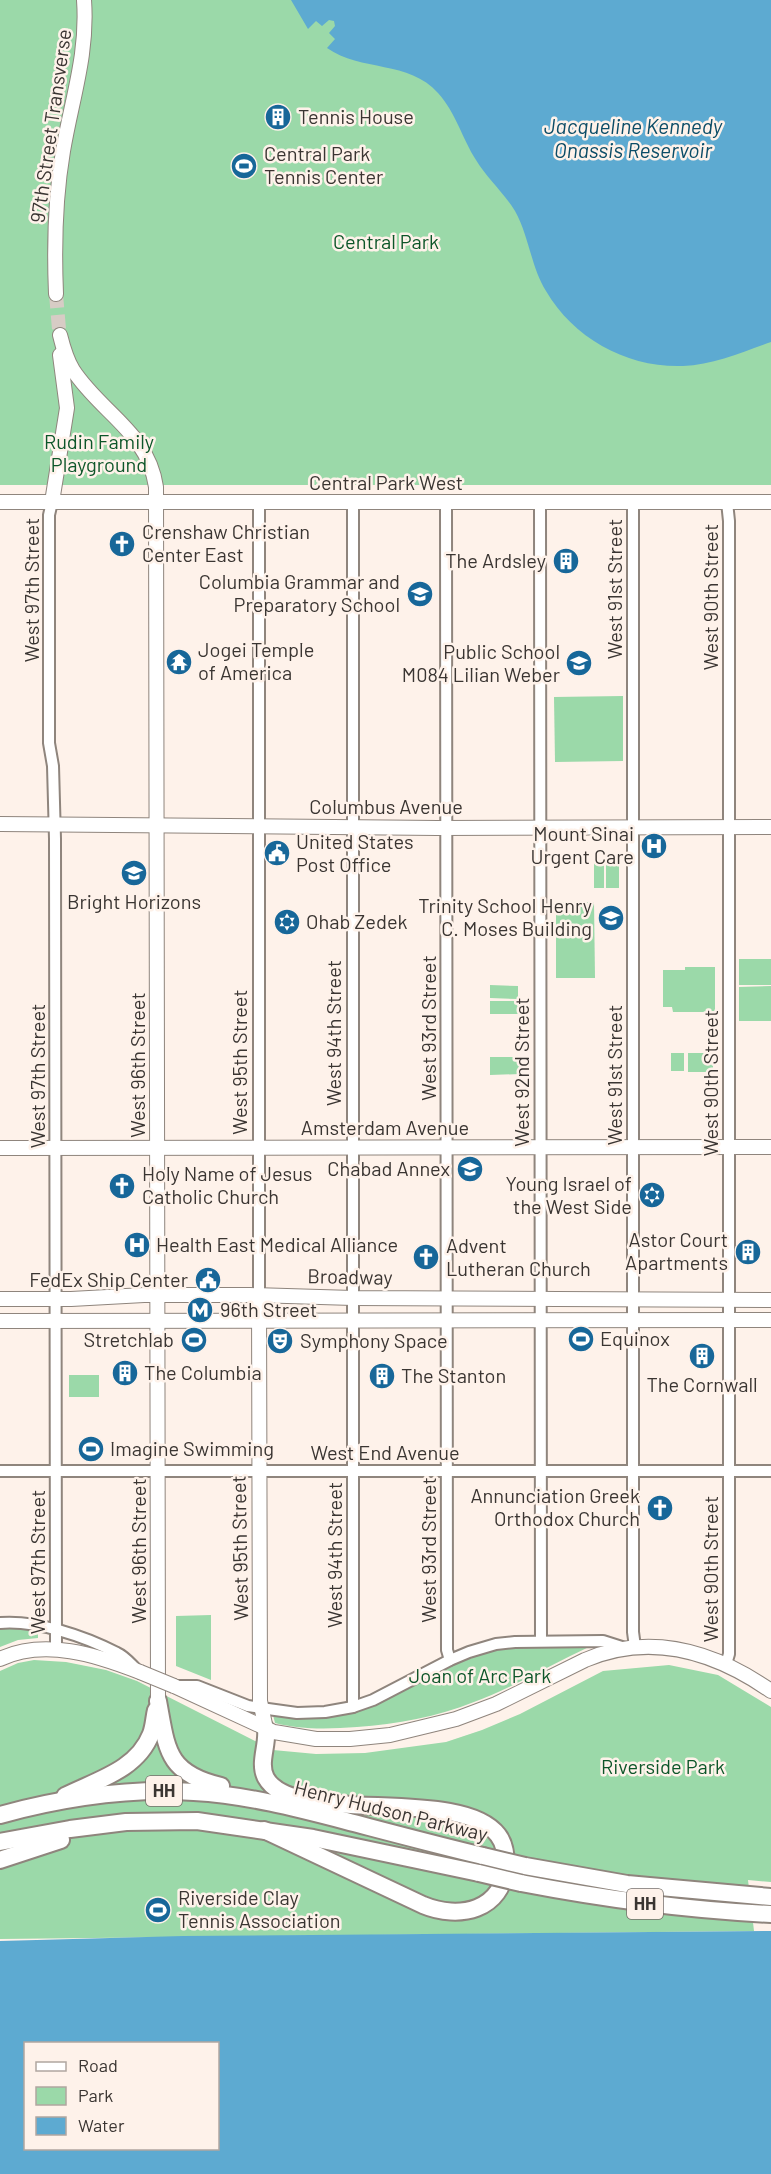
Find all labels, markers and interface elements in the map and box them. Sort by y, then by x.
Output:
street label: 97th Street Transverse [25,27,75,224]
building icon: Tennis House [263,102,293,132]
place label: Tennis House [298,104,414,128]
water label: Jacqueline Kennedy Onassis Reservoir [544,113,723,162]
place label: Central Park Tennis Center [264,141,383,188]
sports icon: Central Park Tennis Center [229,151,259,181]
park label: Central Park [333,229,439,253]
park label: Rudin Family Playground [44,429,154,476]
street label: Central Park West [309,470,463,494]
street label: West 97th Street [19,518,43,662]
place label: Crenshaw Christian Center East [142,519,310,566]
street label: West 91st Street [602,519,626,659]
street label: West 90th Street [698,524,722,670]
church icon: Crenshaw Christian Center East [107,529,137,559]
building icon: The Ardsley [551,546,581,576]
place label: The Ardsley [445,548,546,572]
place label: Columbia Grammar and Preparatory School [199,569,400,616]
school or university icon: Columbia Grammar and Preparatory School [405,579,435,609]
place label: Jogei Temple of America [198,637,314,684]
place label: Public School M084 Lilian Weber [402,639,560,686]
temple icon: Jogei Temple of America [164,647,194,677]
school or university icon: Public School M084 Lilian Weber [564,648,594,678]
street label: Columbus Avenue [309,794,463,818]
place label: Mount Sinai Urgent Care [531,821,634,868]
place label: United States Post Office [296,829,414,876]
hospital icon: Mount Sinai Urgent Care [639,831,669,861]
public building icon: United States Post Office [262,838,292,868]
school or university icon: Bright Horizons [119,858,149,888]
place label: Bright Horizons [67,889,201,913]
place label: Trinity School Henry C. Moses Building [418,893,592,940]
school or university icon: Trinity School Henry C. Moses Building [596,903,626,933]
synagogue icon: Ohab Zedek [272,907,302,937]
place label: Ohab Zedek [306,909,408,933]
street label: West 93rd Street [416,955,440,1101]
street label: West 94th Street [321,960,345,1106]
street label: West 95th Street [227,989,251,1135]
street label: West 96th Street [125,992,149,1138]
street label: West 92nd Street [509,997,533,1147]
street label: West 97th Street [25,1004,49,1148]
street label: West 91st Street [602,1005,626,1145]
street label: West 90th Street [698,1010,722,1156]
street label: Amsterdam Avenue [301,1115,469,1139]
school or university icon: Chabad Annex [455,1154,485,1184]
place label: Chabad Annex [327,1156,450,1180]
place label: Holy Name of Jesus Catholic Church [142,1161,312,1208]
church icon: Holy Name of Jesus Catholic Church [107,1171,137,1201]
place label: Young Israel of the West Side [505,1171,632,1218]
synagogue icon: Young Israel of the West Side [637,1180,667,1210]
place label: Astor Court Apartments [625,1227,728,1274]
hospital icon: Health East Medical Alliance [122,1230,152,1260]
place label: Health East Medical Alliance [156,1232,398,1256]
place label: Advent Lutheran Church [446,1233,591,1280]
building icon: Astor Court Apartments [733,1237,763,1267]
church icon: Advent Lutheran Church [411,1242,441,1272]
street label: Broadway [307,1263,393,1289]
public building icon: FedEx Ship Center [193,1265,223,1295]
place label: FedEx Ship Center [29,1267,188,1291]
metro station icon: 96th Street [185,1295,215,1325]
place label: 96th Street [220,1297,317,1321]
sports icon: Equinox [566,1324,596,1354]
sports icon: Stretchlab [179,1325,209,1355]
theatre icon: Symphony Space [265,1326,295,1356]
place label: Equinox [600,1326,670,1350]
place label: Stretchlab [83,1327,174,1351]
place label: Symphony Space [300,1328,448,1352]
building icon: The Cornwall [687,1341,717,1371]
building icon: The Columbia [110,1358,140,1388]
place label: The Columbia [144,1360,262,1384]
building icon: The Stanton [367,1361,397,1391]
place label: The Stanton [401,1363,506,1387]
place label: The Cornwall [646,1372,758,1396]
sports icon: Imagine Swimming [76,1434,106,1464]
place label: Imagine Swimming [110,1436,274,1460]
street label: West End Avenue [310,1440,460,1464]
street label: West 95th Street [226,1475,252,1621]
street label: West 93rd Street [416,1477,440,1623]
street label: West 96th Street [126,1478,150,1624]
street label: West 94th Street [322,1482,346,1628]
place label: Annunciation Greek Orthodox Church [470,1483,640,1530]
street label: West 97th Street [25,1490,49,1634]
church icon: Annunciation Greek Orthodox Church [645,1493,675,1523]
street label: West 90th Street [698,1496,722,1642]
park label: Joan of Arc Park [409,1663,551,1687]
park label: Riverside Park [601,1754,725,1778]
street label: Henry Hudson Parkway [292,1774,490,1846]
road number: HH [146,1776,182,1806]
place label: Riverside Clay Tennis Association [178,1885,341,1932]
road number: HH [627,1889,663,1919]
sports icon: Riverside Clay Tennis Association [143,1895,173,1925]
legend [24,2042,219,2150]
text: Road [78,2054,118,2076]
text: Park [78,2084,113,2106]
text: Water [78,2114,125,2136]

